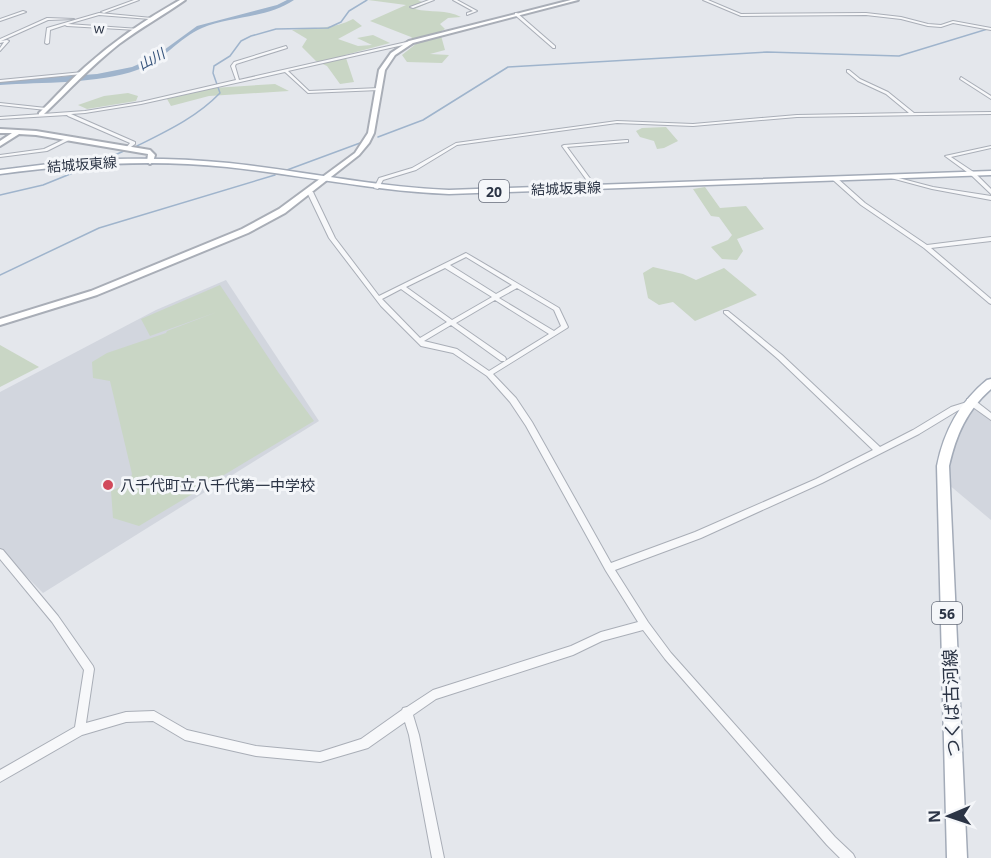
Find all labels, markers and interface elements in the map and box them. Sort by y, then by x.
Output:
street label: w [93,18,105,38]
water label: 山川 [134,43,170,74]
street label: 結城坂東線 [46,152,118,176]
street label: 結城坂東線 [531,177,601,199]
road number: 20 [479,180,509,202]
place label: 八千代町立八千代第一中学校 [120,475,315,495]
marker: 八千代町立八千代第一中学校 [101,478,115,492]
road number: 56 [932,602,962,624]
street label: つくば古河線 [937,649,965,757]
north arrow [919,786,979,846]
text: N [923,810,945,823]

